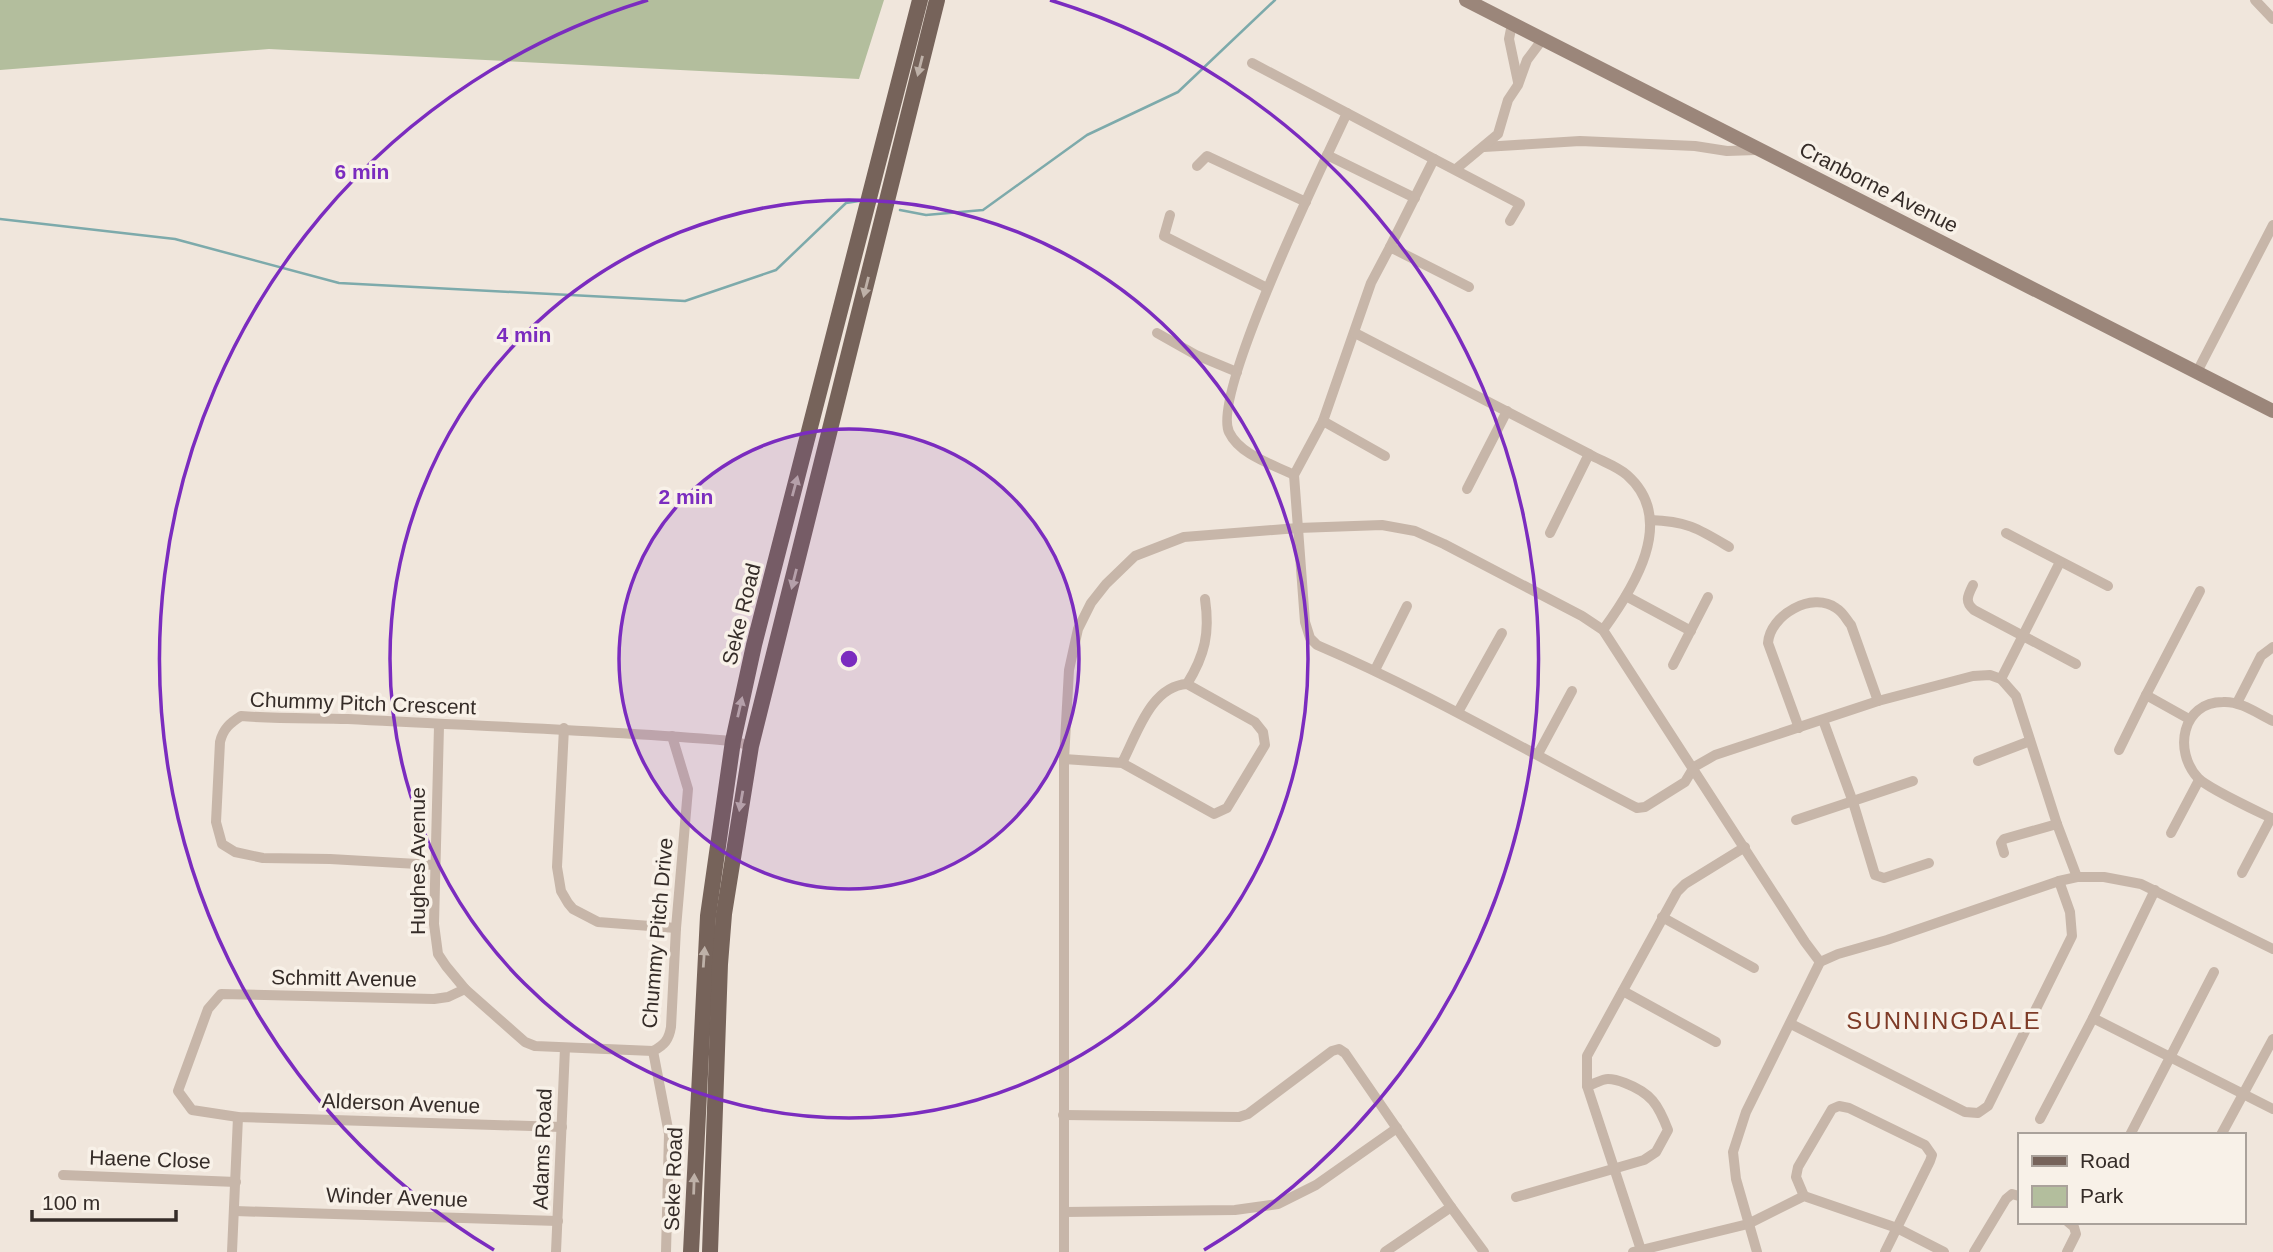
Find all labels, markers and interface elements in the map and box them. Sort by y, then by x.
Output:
one-way arrow [914,55,925,77]
street label: Cranborne Avenue [1796,137,1962,237]
text: 6 min [335,160,389,183]
one-way arrow [860,276,871,298]
text: 4 min [497,323,551,346]
one-way arrow [790,475,801,497]
text: 2 min [659,485,713,508]
street label: Seke Road [717,561,765,667]
one-way arrow [788,569,799,591]
centre of rings [837,647,861,671]
street label: Chummy Pitch Crescent [249,688,477,718]
one-way arrow [735,696,746,718]
street label: Hughes Avenue [406,787,429,935]
one-way arrow [736,790,747,812]
street label: Chummy Pitch Drive [637,837,677,1029]
one-way arrow [699,945,710,967]
street label: Schmitt Avenue [271,965,417,991]
district label: SUNNINGDALE [1846,1007,2042,1034]
street label: Adams Road [528,1088,556,1210]
street label: Alderson Avenue [321,1089,481,1117]
street label: Seke Road [660,1127,686,1231]
legend [2018,1133,2245,1224]
street label: Haene Close [89,1145,211,1173]
text: Road [2080,1149,2130,1172]
one-way arrow [689,1173,700,1195]
scale bar [32,1178,175,1222]
street label: Winder Avenue [326,1183,468,1211]
text: Park [2080,1184,2124,1207]
text: 100 m [42,1191,100,1214]

